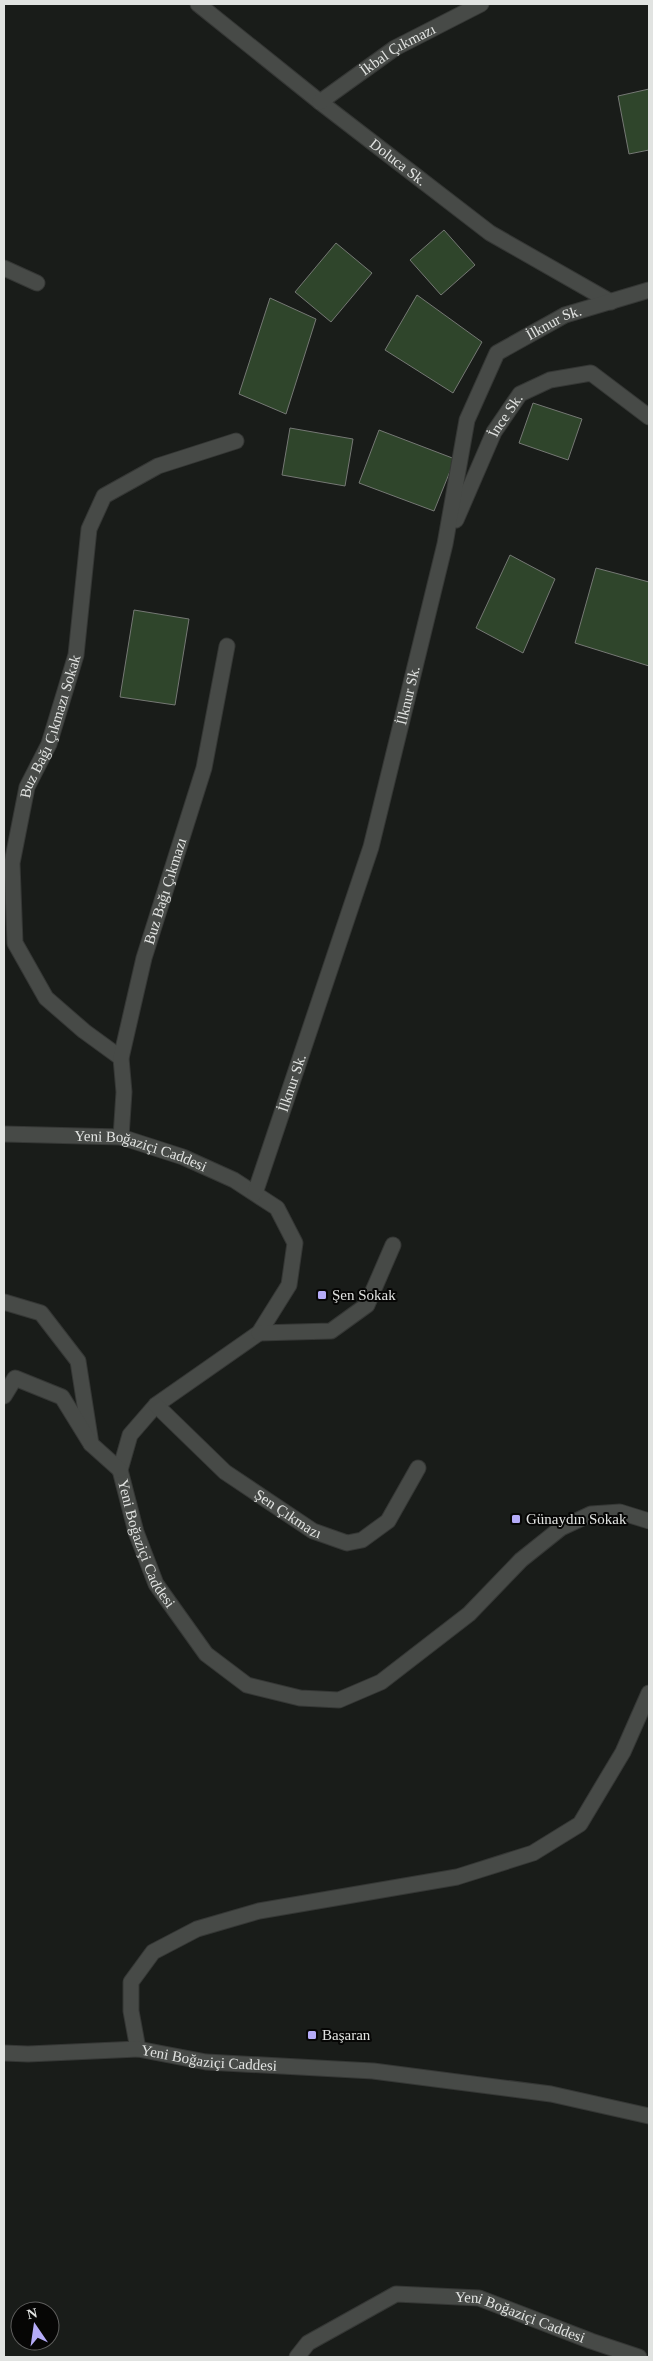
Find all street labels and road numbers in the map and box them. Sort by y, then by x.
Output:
street label: İkbal Çıkmazı [357,21,438,79]
street label: Doluca Sk. [367,135,429,189]
street label: İlknur Sk. [523,303,584,343]
street label: İnce Sk. [485,391,526,439]
street label: Buz Bağı Çıkmazı Sokak [17,652,84,799]
street label: İlknur Sk. [393,664,423,726]
street label: Buz Bağı Çıkmazı [141,836,189,946]
street label: İlknur Sk. [275,1052,309,1114]
street label: Yeni Boğaziçi Caddesi [74,1128,209,1175]
street label: Yeni Boğaziçi Caddesi [115,1478,178,1611]
street label: Şen Çıkmazı [251,1486,324,1541]
street label: Yeni Boğaziçi Caddesi [140,2042,277,2074]
street label: Yeni Boğaziçi Caddesi [455,2289,587,2346]

